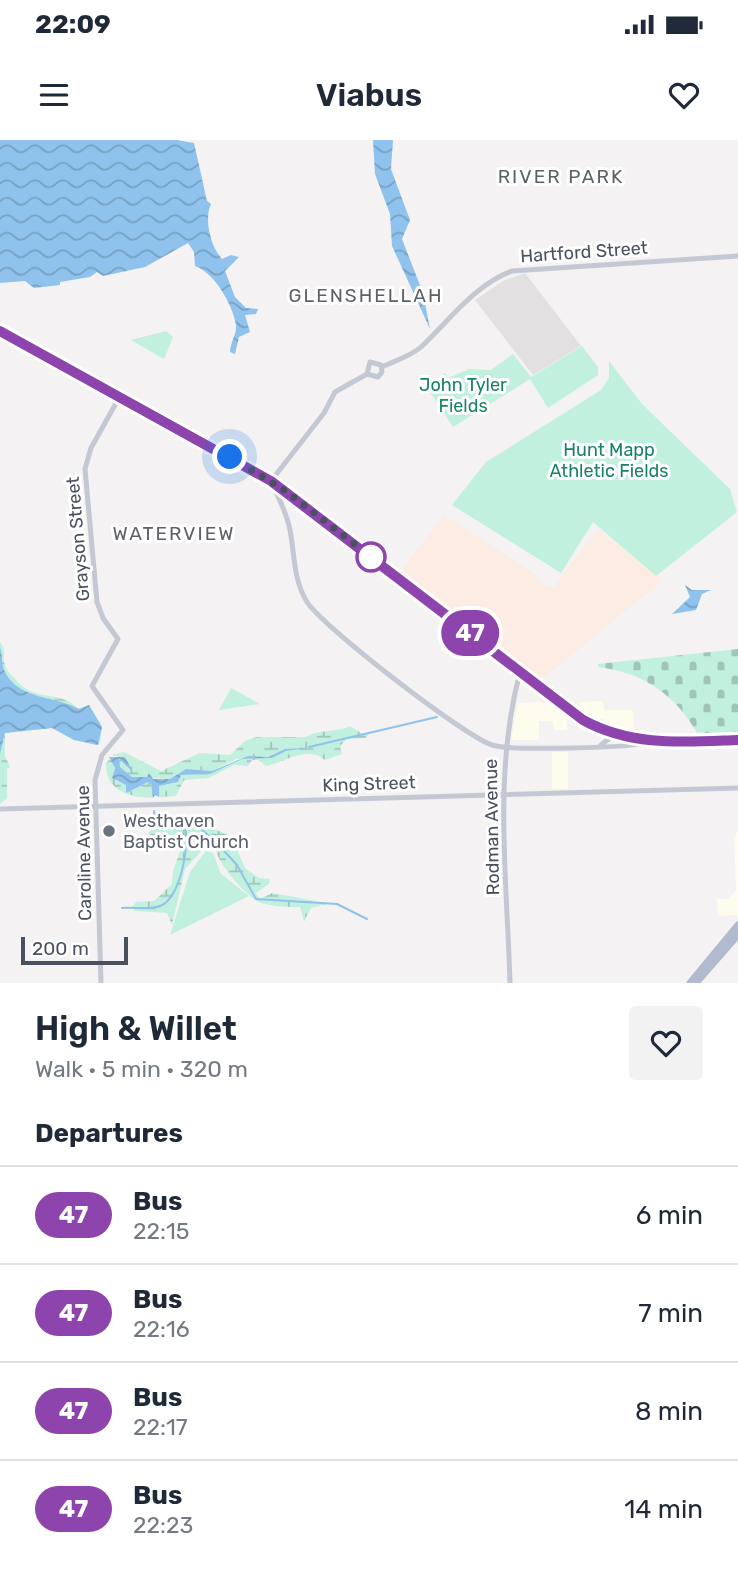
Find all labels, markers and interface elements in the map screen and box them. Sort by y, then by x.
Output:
text: 22:09 [35,9,111,40]
icon: menu [35,76,73,114]
text: Viabus [316,76,422,114]
icon: heart [665,76,703,114]
district label: RIVER PARK [498,165,624,188]
street label: Hartford Street [520,237,648,267]
district label: GLENSHELLAH [289,284,443,307]
park label: John Tyler Fields [419,374,507,417]
your location [212,439,247,474]
park label: Hunt Mapp Athletic Fields [550,439,668,482]
street label: Grayson Street [62,476,94,602]
district label: WATERVIEW [113,522,235,545]
unlabelled marker [356,542,386,572]
line badge: 47 [438,610,502,656]
text: 47 [455,619,485,647]
street label: Rodman Avenue [480,759,504,895]
street label: King Street [322,771,416,797]
street label: Caroline Avenue [72,785,96,921]
place label: Westhaven Baptist Church [123,810,249,853]
marker: Westhaven Baptist Church [101,823,117,839]
scale bar [21,934,128,966]
text: 200 m [32,937,89,960]
button: heart [629,1006,703,1080]
text: High & Willet [35,1009,237,1048]
text: Walk · 5 min · 320 m [35,1055,248,1083]
text: Departures [35,1118,183,1149]
text: Bus [133,1186,182,1217]
text: 6 min [636,1200,703,1231]
text: 47 [59,1201,88,1229]
text: 22:15 [133,1217,189,1245]
text: Bus [133,1284,182,1315]
text: 7 min [638,1298,703,1329]
text: 47 [59,1299,88,1327]
text: 22:16 [133,1315,190,1343]
text: Bus [133,1382,182,1413]
text: 8 min [635,1396,703,1427]
text: 47 [59,1397,88,1425]
text: 22:17 [133,1413,188,1441]
text: Bus [133,1480,182,1511]
text: 14 min [624,1494,703,1525]
text: 47 [59,1495,88,1523]
text: 22:23 [133,1511,193,1539]

